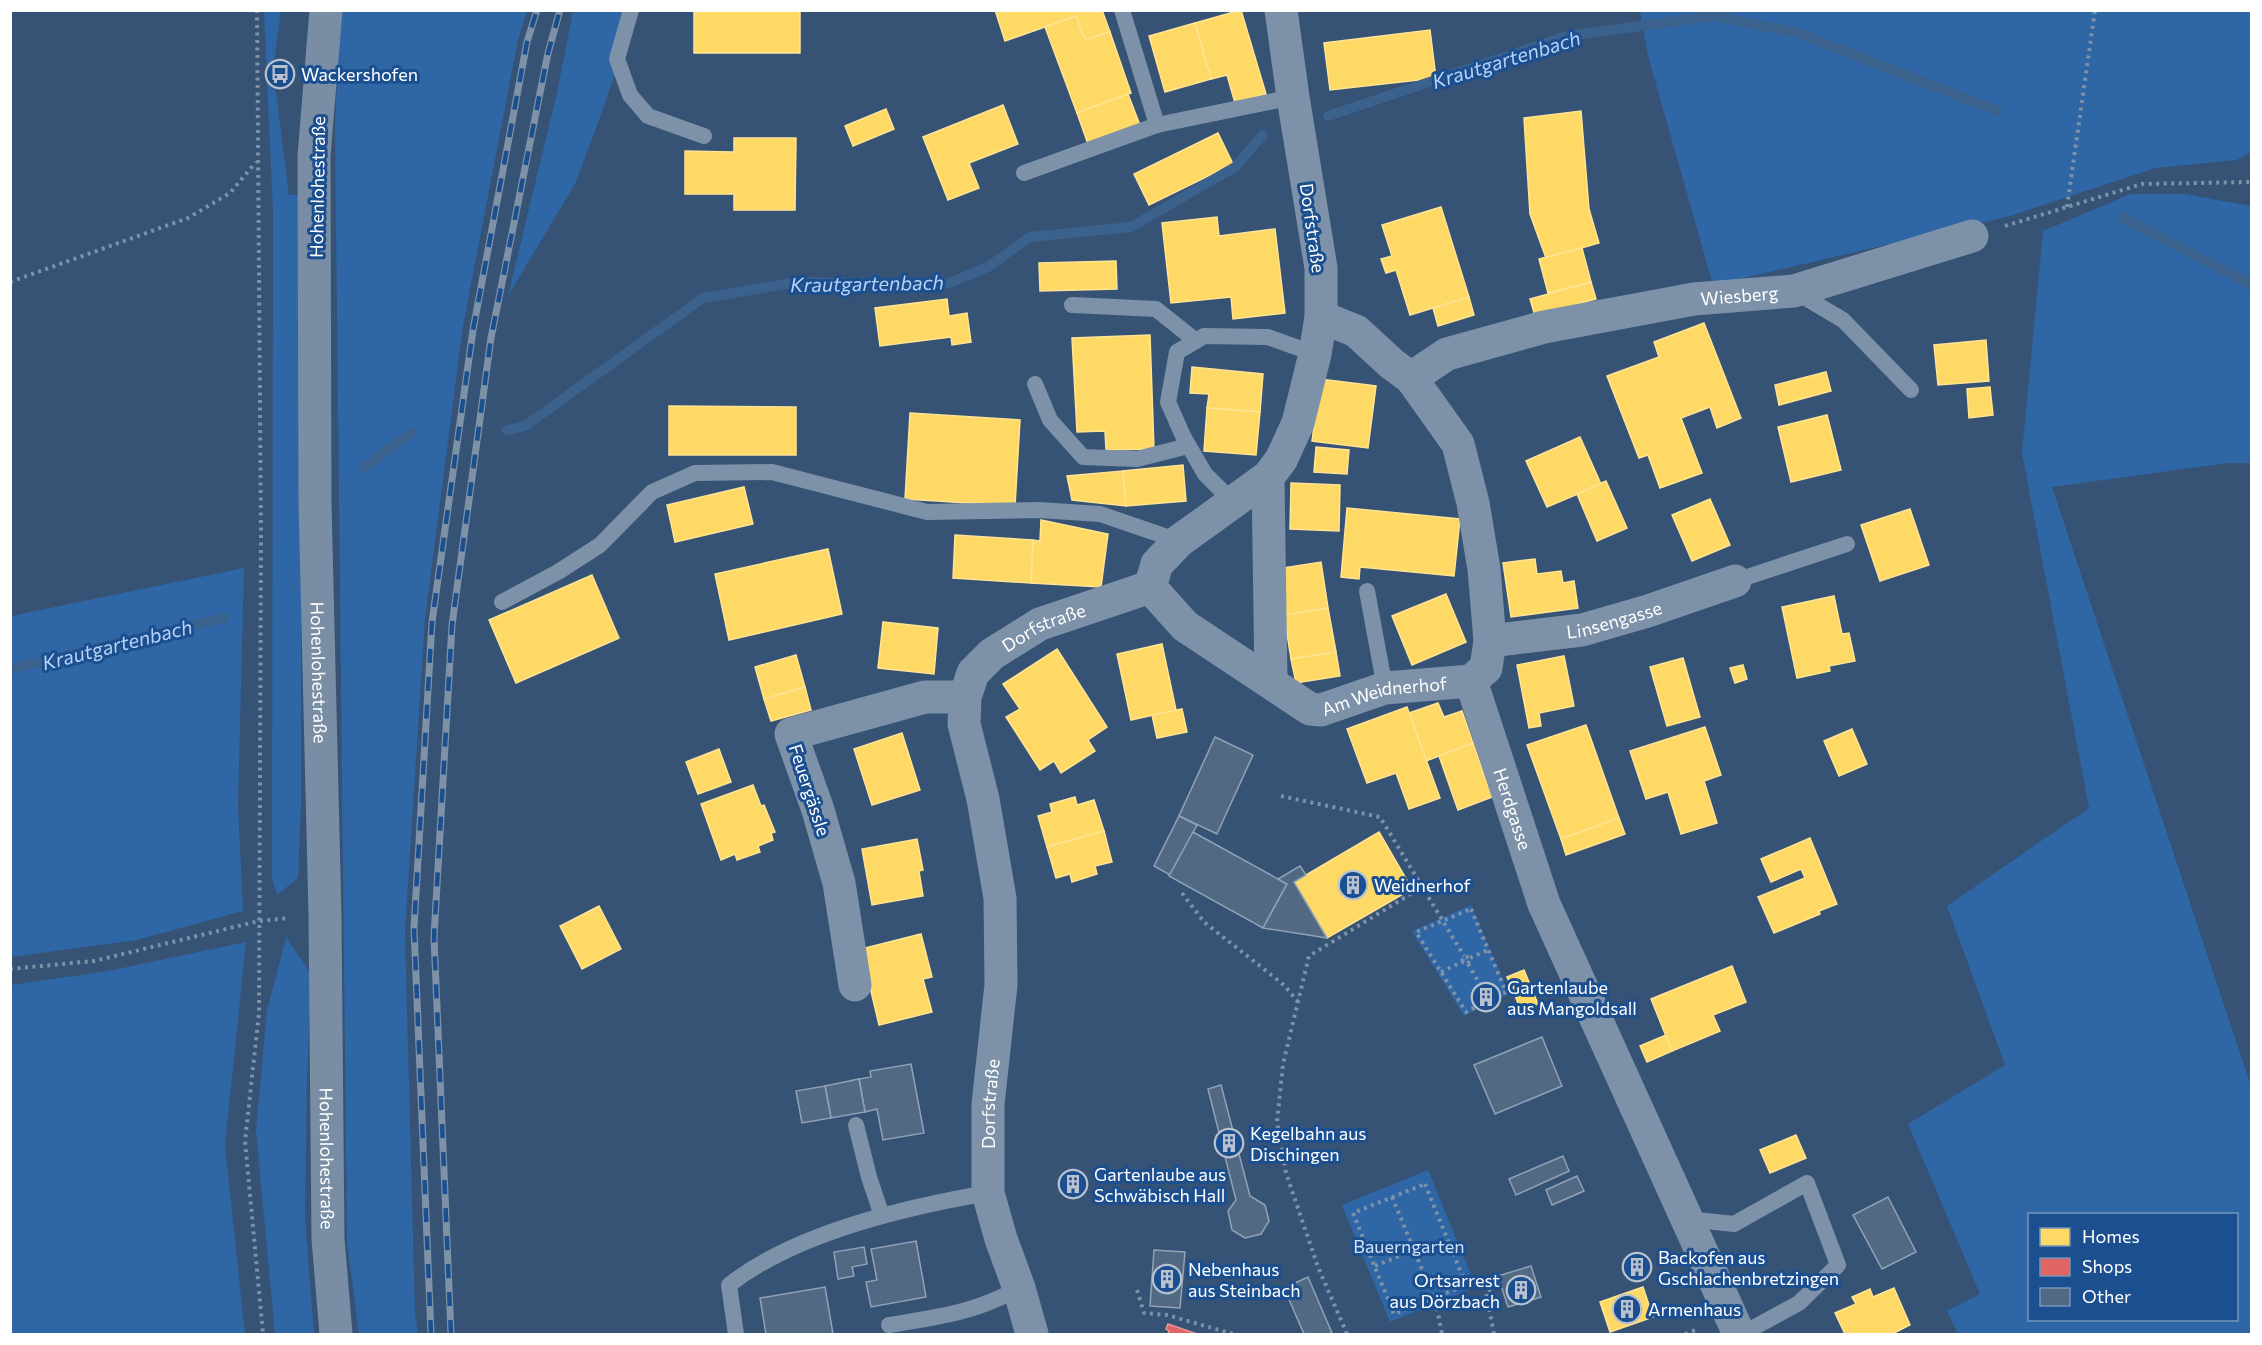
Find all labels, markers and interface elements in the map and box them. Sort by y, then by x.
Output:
water label: Krautgartenbach [1429,25,1583,93]
bus stop icon: Wackershofen [264,58,296,90]
place label: Wackershofen [301,63,418,85]
street label: Hohenlohestraße [305,116,329,258]
street label: Dorfstraße [1296,182,1330,274]
water label: Krautgartenbach [790,270,944,296]
street label: Wiesberg [1700,281,1779,309]
street label: Linsengasse [1565,596,1665,643]
street label: Dorfstraße [997,599,1088,656]
street label: Hohenlohestraße [306,601,332,744]
water label: Krautgartenbach [39,614,195,674]
street label: Am Weidnerhof [1319,672,1449,720]
street label: Feuergässle [785,741,835,839]
street label: Herdgasse [1489,765,1537,853]
building icon: Weidnerhof [1337,869,1369,901]
place label: Weidnerhof [1374,874,1472,896]
place label: Gartenlaube aus Mangoldsall [1507,976,1637,1019]
building icon: Gartenlaube aus Mangoldsall [1470,981,1502,1013]
street label: Dorfstraße [977,1058,1004,1149]
street label: Hohenlohestraße [316,1087,339,1229]
place label: Kegelbahn aus Dischingen [1250,1122,1366,1165]
building icon: Kegelbahn aus Dischingen [1213,1127,1245,1159]
place label: Gartenlaube aus Schwäbisch Hall [1094,1163,1226,1206]
building icon: Gartenlaube aus Schwäbisch Hall [1057,1168,1089,1200]
legend [2028,1213,2238,1321]
text: Homes [2082,1225,2140,1247]
park label: Bauerngarten [1353,1235,1465,1257]
place label: Backofen aus Gschlachenbretzingen [1658,1246,1839,1289]
building icon: Backofen aus Gschlachenbretzingen [1621,1251,1653,1283]
text: Shops [2082,1255,2132,1277]
place label: Nebenhaus aus Steinbach [1188,1258,1300,1301]
building icon: Nebenhaus aus Steinbach [1151,1263,1183,1295]
place label: Ortsarrest aus Dörzbach [1389,1269,1500,1312]
building icon: Ortsarrest aus Dörzbach [1505,1274,1537,1306]
text: Other [2082,1285,2131,1307]
building icon: Armenhaus [1611,1293,1643,1325]
place label: Armenhaus [1648,1298,1741,1320]

